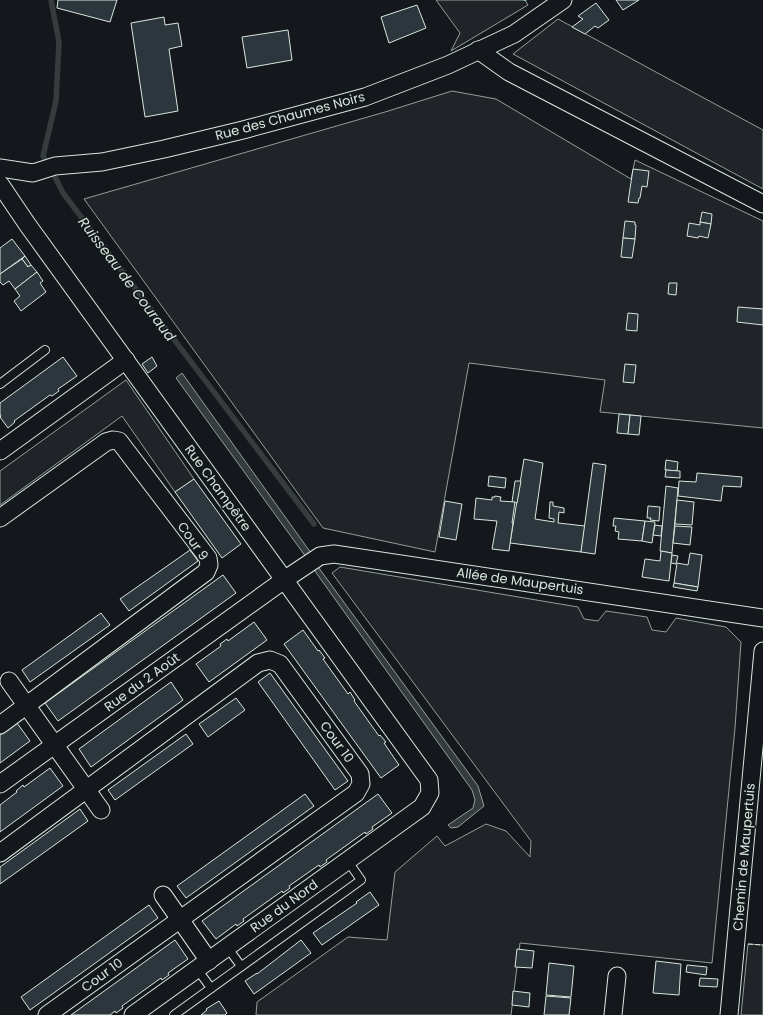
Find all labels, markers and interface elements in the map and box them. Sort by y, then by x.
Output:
street label: Rue des Chaumes Noirs [213,87,367,145]
water label: Ruisseau de Couraud [74,213,181,346]
street label: Rue Champêtre [180,441,256,535]
street label: Cour 9 [173,518,213,564]
street label: Allée de Maupertuis [455,563,585,599]
street label: Rue du 2 Août [100,648,184,716]
street label: Cour 10 [315,717,359,767]
street label: Chemin de Maupertuis [728,782,760,932]
street label: Rue du Nord [246,875,322,937]
street label: Cour 10 [77,953,127,997]

